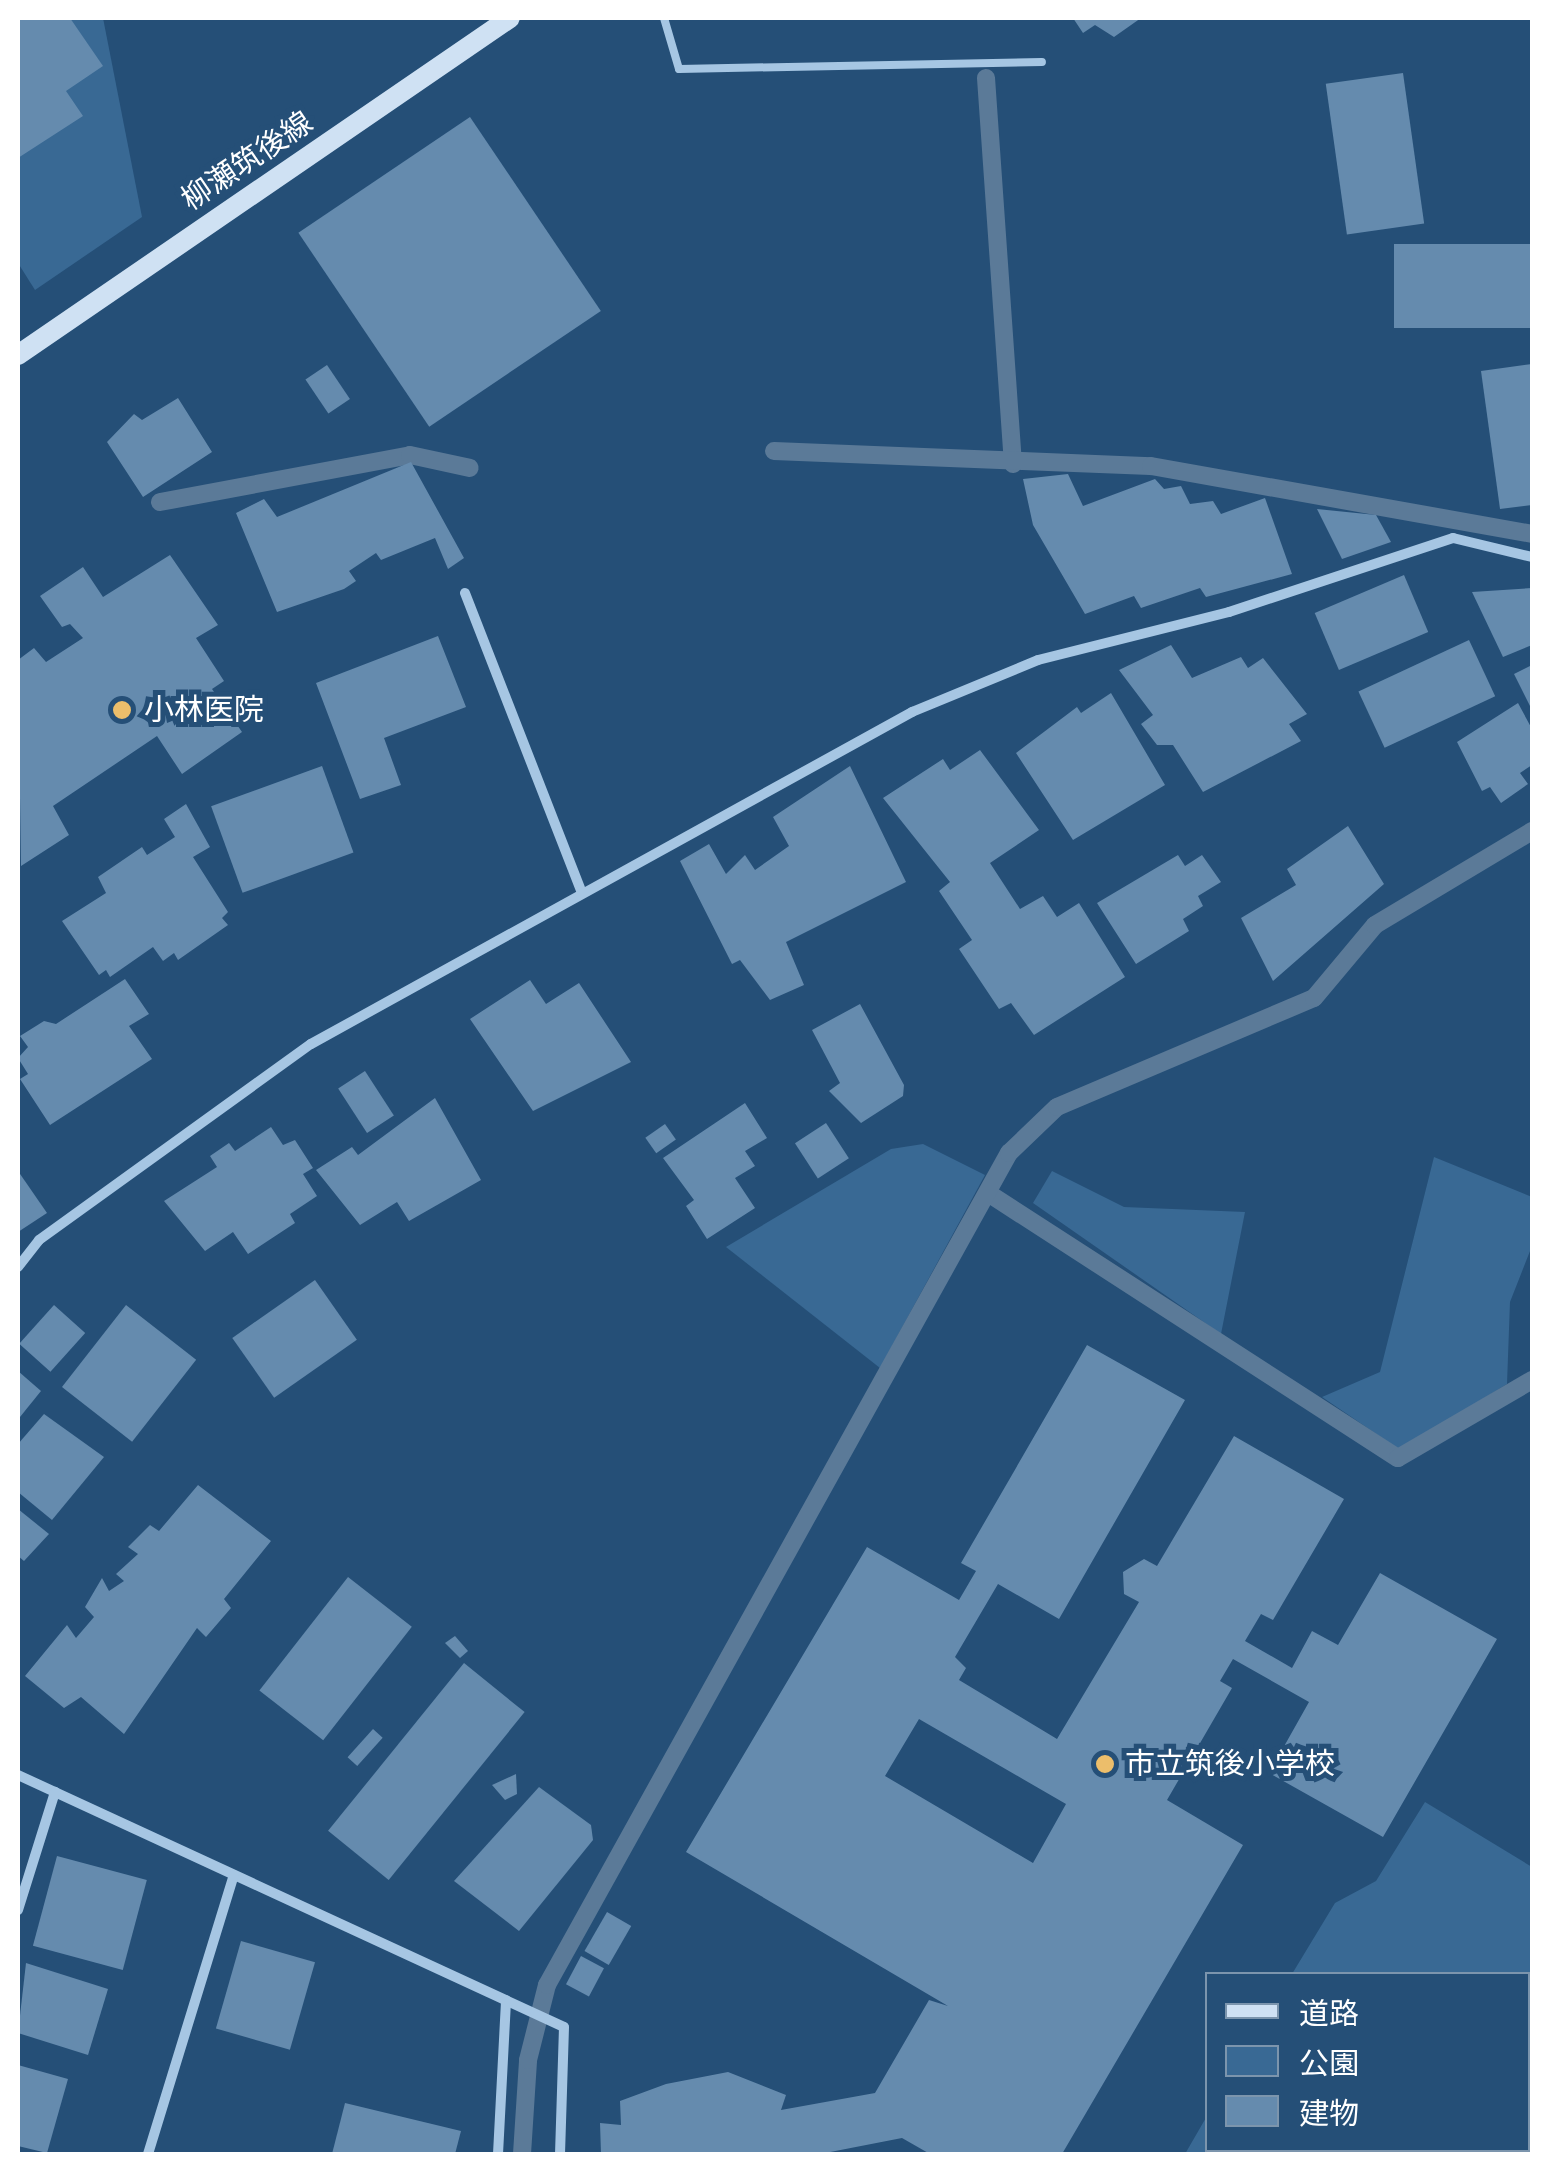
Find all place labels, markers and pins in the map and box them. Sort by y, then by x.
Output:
place label: 小林医院 [144,692,264,728]
marker: 小林医院 [109,697,135,723]
place label: 市立筑後小学校 [1125,1746,1335,1782]
marker: 市立筑後小学校 [1094,1753,1116,1775]

